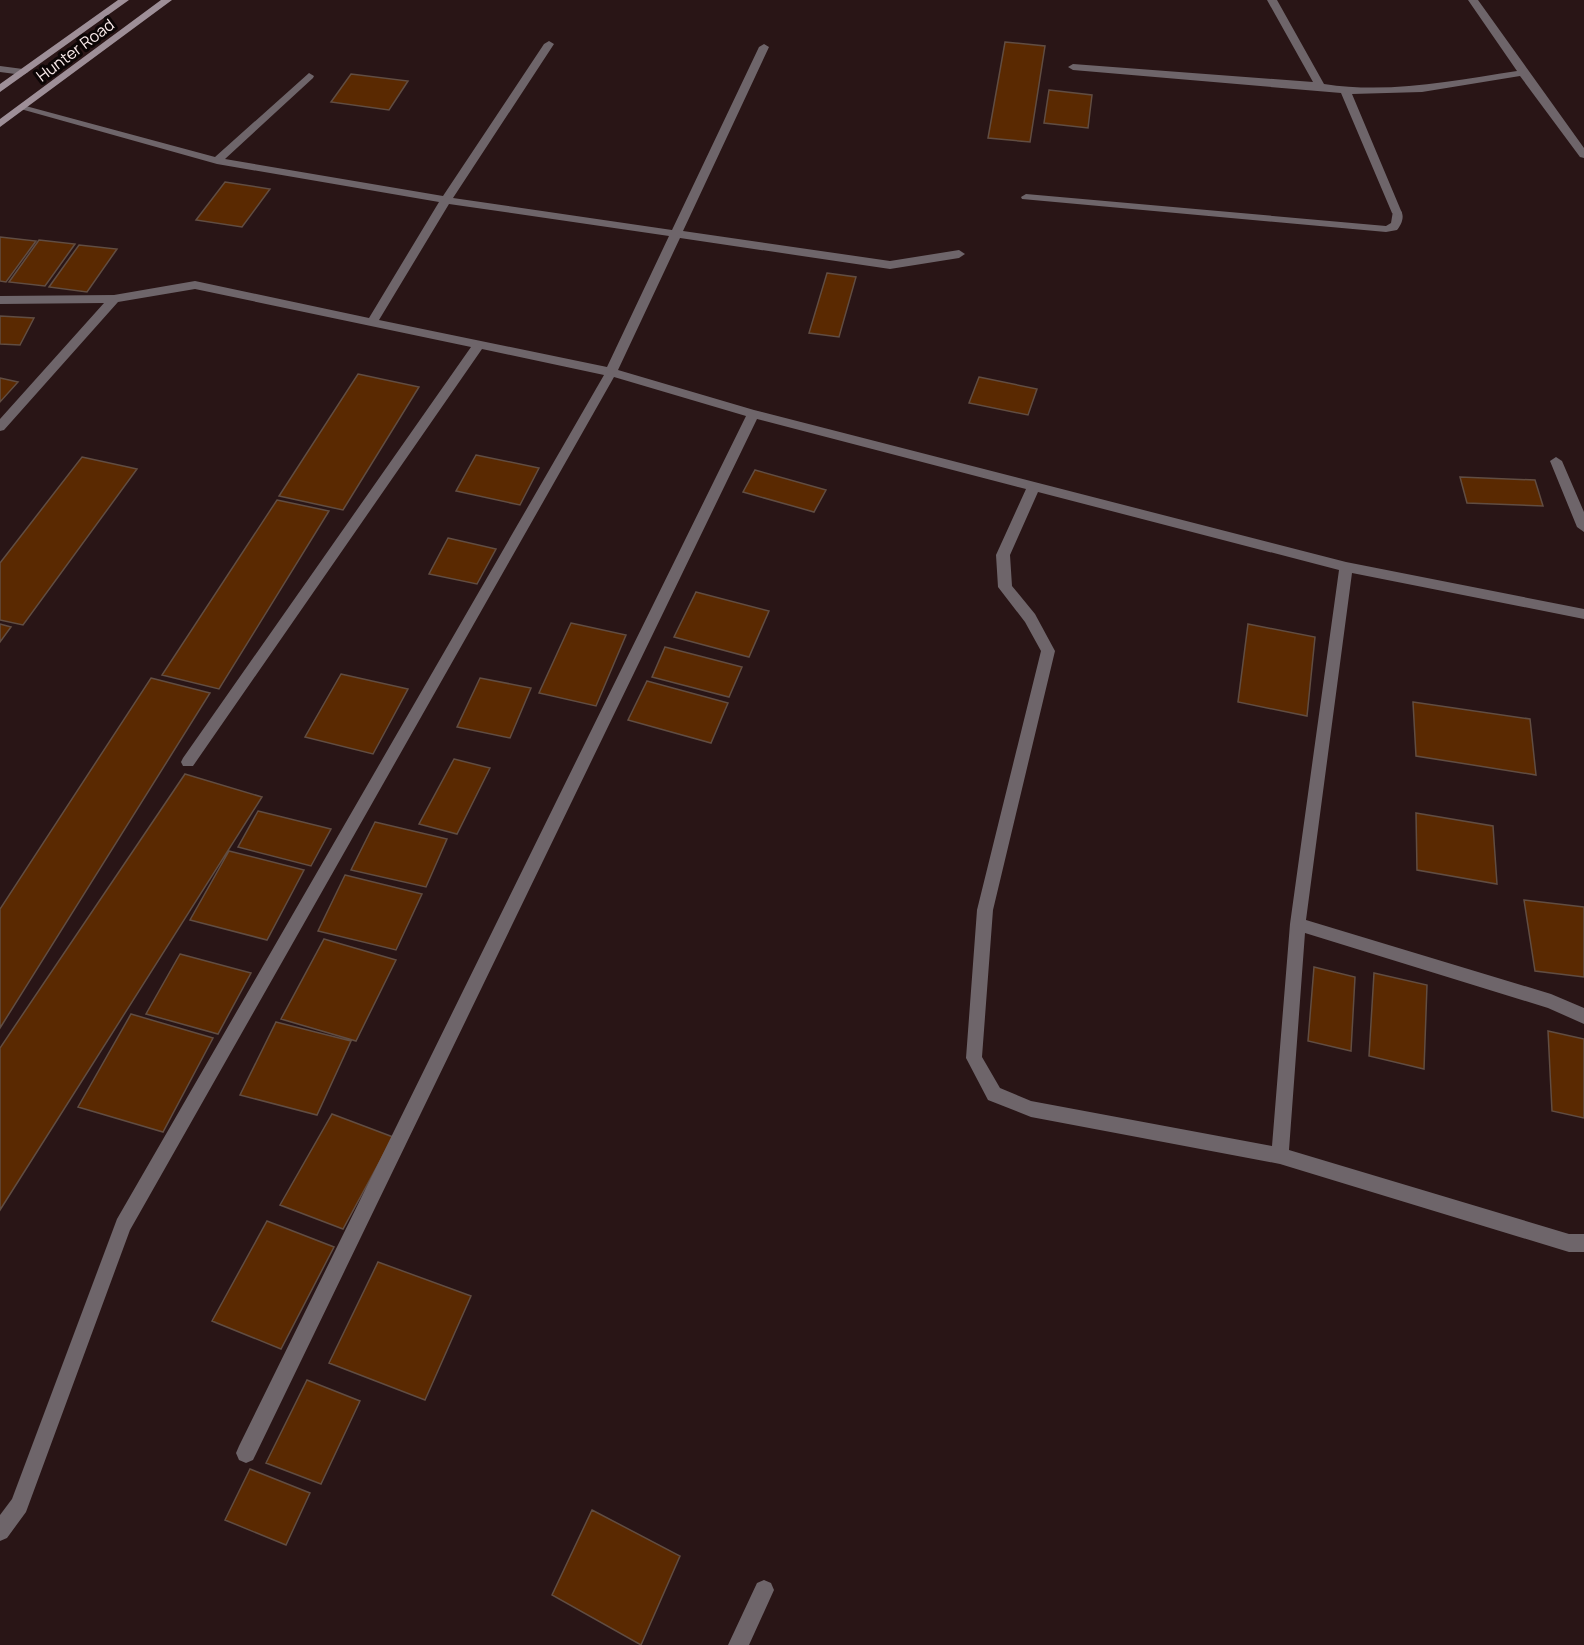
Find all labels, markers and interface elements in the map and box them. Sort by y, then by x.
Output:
street label: Hunter Road [32,13,118,87]

